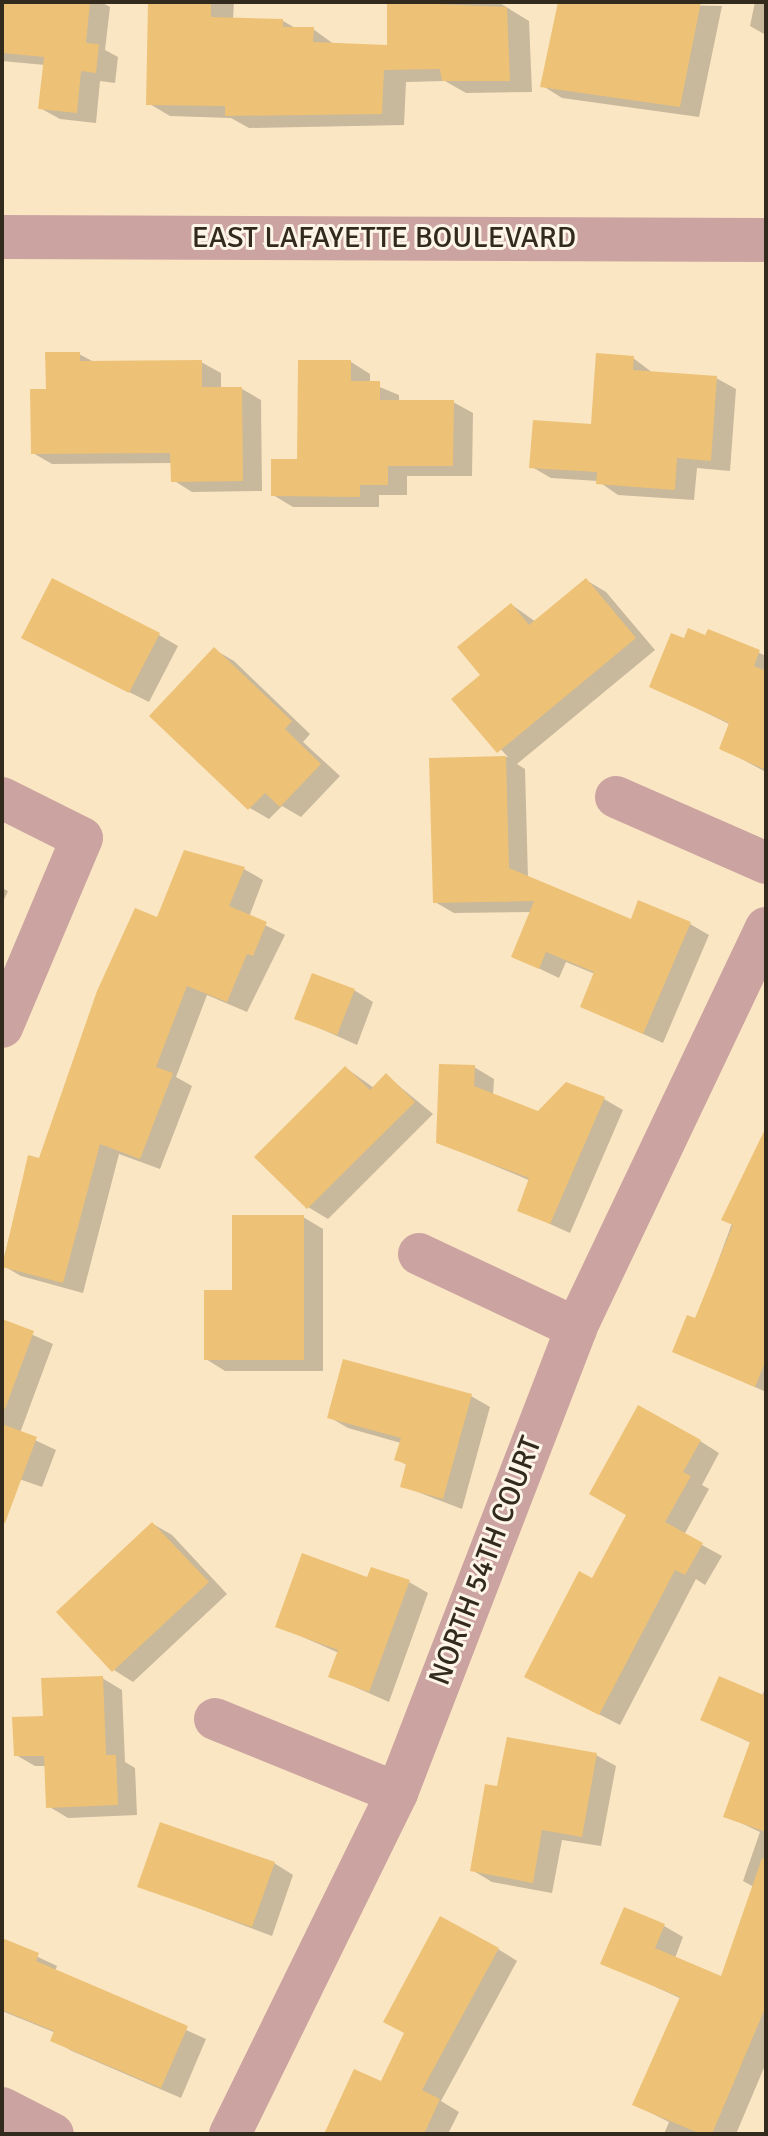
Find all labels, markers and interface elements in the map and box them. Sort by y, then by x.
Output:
street label: EAST LAFAYETTE BOULEVARD [192,220,576,256]
street label: NORTH 54TH COURT [422,1432,550,1690]

